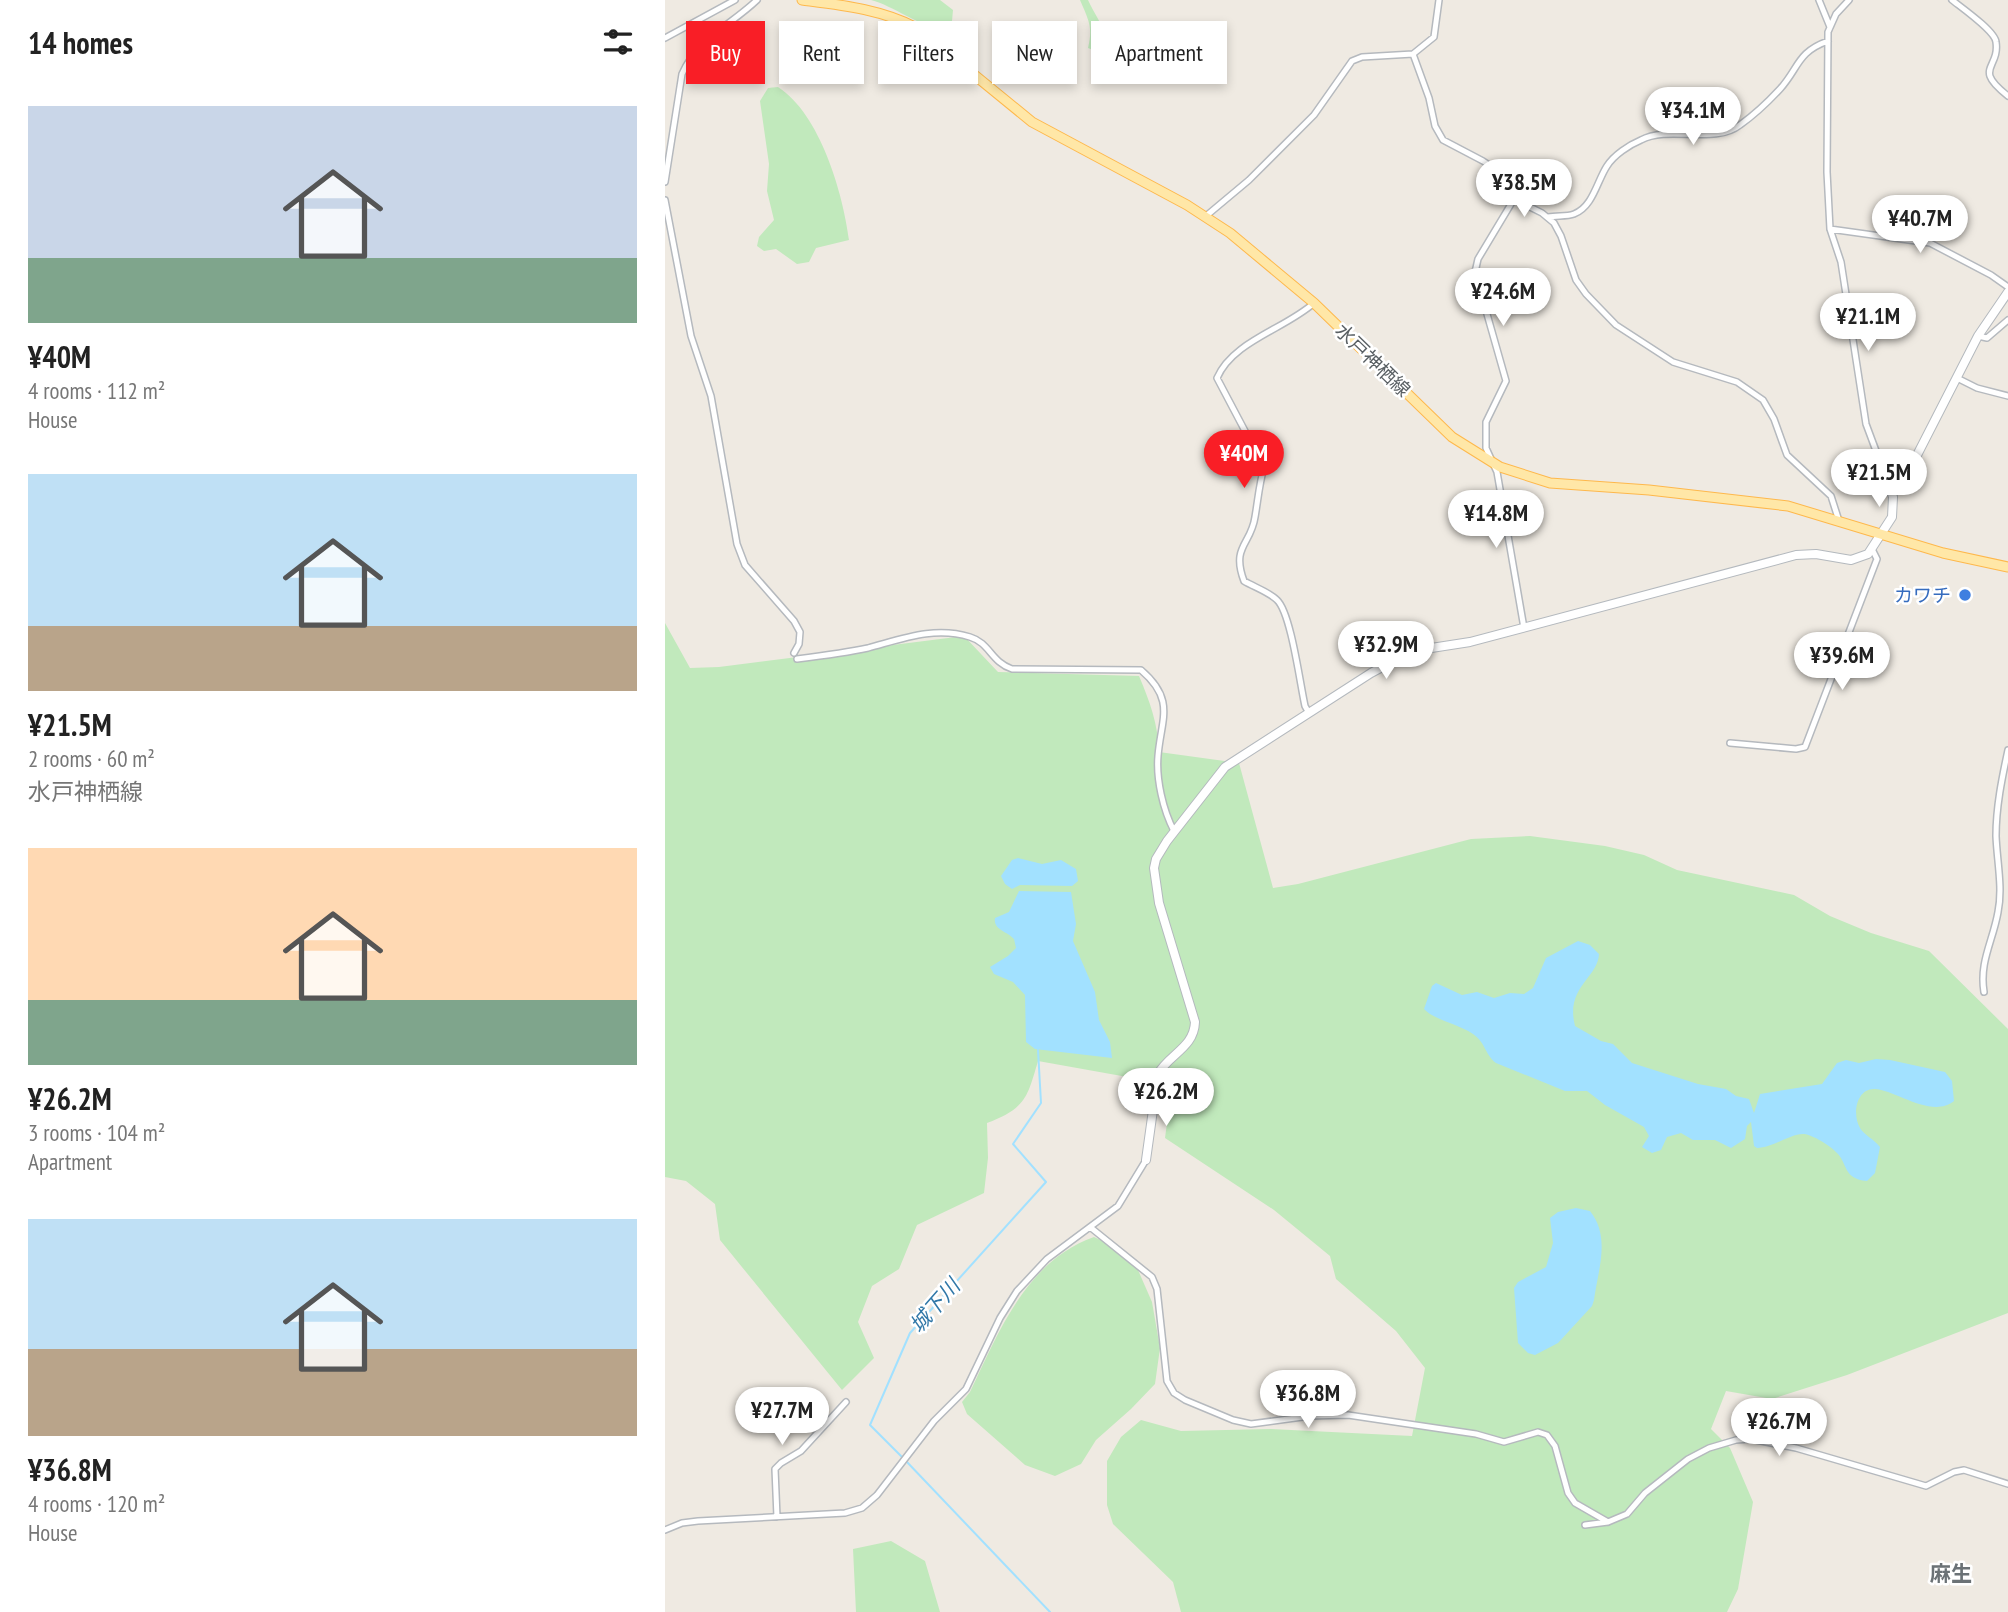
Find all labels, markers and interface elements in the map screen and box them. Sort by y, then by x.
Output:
chip: Buy [686,21,765,84]
chip: Rent [779,21,864,84]
chip: Filters [878,21,978,84]
chip: New [992,21,1077,84]
chip: Apartment [1091,21,1227,84]
text: 14 homes [28,23,133,62]
icon: filters [599,23,637,61]
pin: ¥34.1M [1636,88,1750,147]
text: ¥34.1M [1661,95,1725,124]
icon: home [270,151,396,277]
pin: ¥38.5M [1467,160,1581,219]
text: ¥38.5M [1492,167,1556,196]
pin: ¥40.7M [1863,196,1977,255]
text: ¥40.7M [1888,203,1952,232]
pin: ¥24.6M [1446,268,1560,328]
text: ¥24.6M [1471,276,1535,305]
pin: ¥21.1M [1811,294,1925,353]
text: ¥21.1M [1836,301,1900,330]
street label: 水戸神栖線 [1330,318,1416,402]
text: ¥40M [28,337,91,376]
text: 4 rooms · 112 m² [28,376,165,405]
text: House [28,405,78,434]
pin: ¥40M [1203,430,1285,490]
text: ¥40M [1220,438,1268,467]
pin: ¥21.5M [1822,449,1936,509]
text: ¥21.5M [1847,457,1911,486]
pin: ¥14.8M [1439,490,1553,550]
text: ¥14.8M [1464,498,1528,527]
icon: home [270,520,396,646]
place label: カワチ [1894,583,1951,607]
marker: カワチ [1957,587,1973,603]
pin: ¥32.9M [1329,622,1443,681]
text: ¥32.9M [1354,629,1418,658]
pin: ¥39.6M [1785,632,1899,692]
text: ¥39.6M [1810,640,1874,669]
text: ¥21.5M [28,705,112,744]
text: 2 rooms · 60 m² [28,744,155,773]
text: 水戸神栖線 [28,777,143,806]
icon: home [270,893,396,1019]
pin: ¥26.2M [1109,1068,1223,1128]
text: ¥26.2M [1134,1076,1198,1105]
text: ¥26.2M [28,1079,112,1118]
text: 3 rooms · 104 m² [28,1118,165,1147]
text: Apartment [28,1147,112,1176]
icon: home [270,1264,396,1390]
water label: 城下川 [904,1272,967,1338]
pin: ¥36.8M [1251,1370,1365,1430]
text: ¥36.8M [1276,1378,1340,1407]
pin: ¥27.7M [725,1388,839,1447]
text: ¥27.7M [751,1395,813,1424]
pin: ¥26.7M [1722,1398,1836,1458]
text: ¥26.7M [1747,1406,1811,1435]
text: ¥36.8M [28,1450,112,1489]
text: 4 rooms · 120 m² [28,1489,165,1518]
text: House [28,1518,78,1547]
district label: 麻生 [1930,1560,1972,1587]

